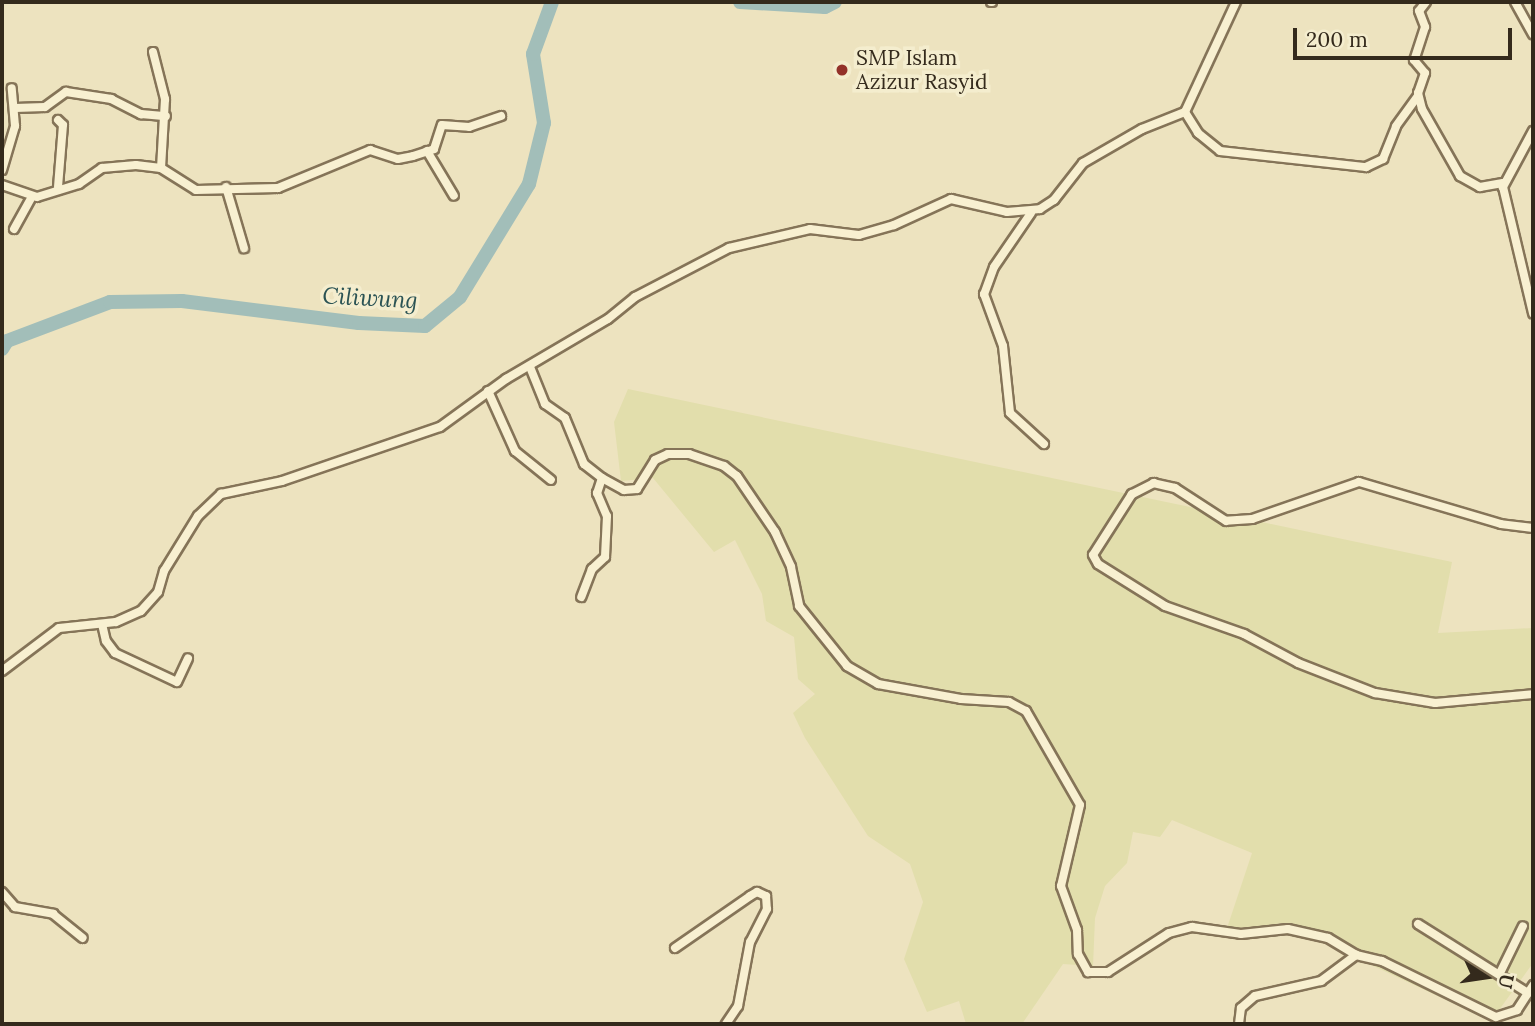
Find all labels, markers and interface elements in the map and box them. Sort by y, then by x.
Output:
scale bar [1297,14,1516,58]
text: 200 m [1306,26,1368,53]
place label: SMP Islam Azizur Rasyid [856,45,988,95]
marker: SMP Islam Azizur Rasyid [834,62,850,78]
water label: Ciliwung [322,282,418,314]
north arrow [1451,942,1521,1012]
text: U [1493,972,1520,991]

